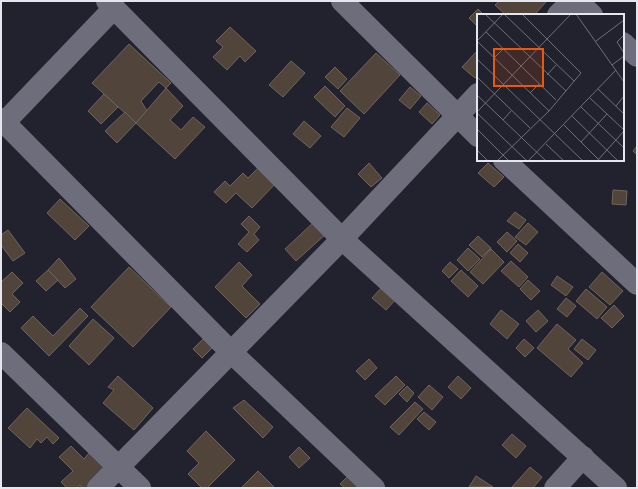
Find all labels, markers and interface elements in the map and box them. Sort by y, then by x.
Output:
inset map [477,14,624,161]

